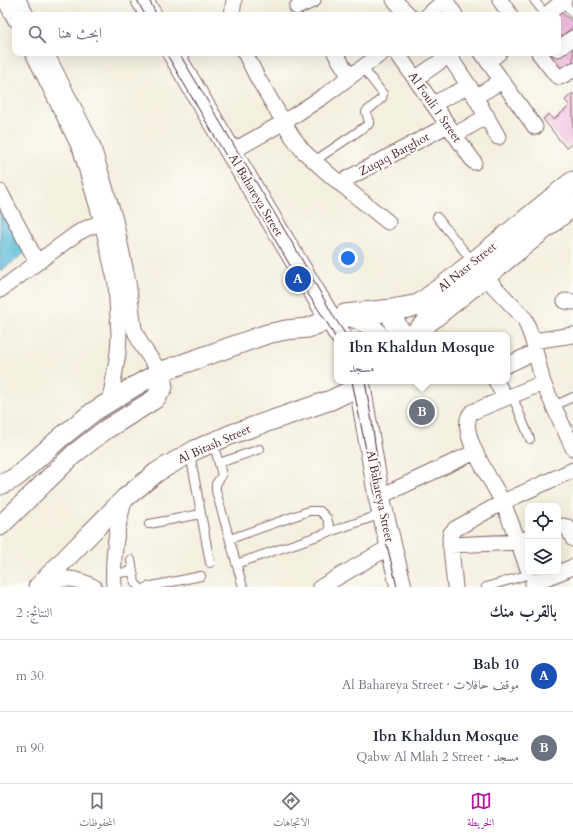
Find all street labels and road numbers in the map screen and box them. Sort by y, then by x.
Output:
street label: Al Fouli 1 Street [405,69,465,146]
street label: Zuqaq Barghot [356,129,432,179]
street label: Al Bahareya Street [225,151,287,239]
street label: Al Nasr Street [434,238,500,295]
street label: Al Bitash Street [175,421,253,467]
street label: Al Bahareya Street [362,449,398,544]

